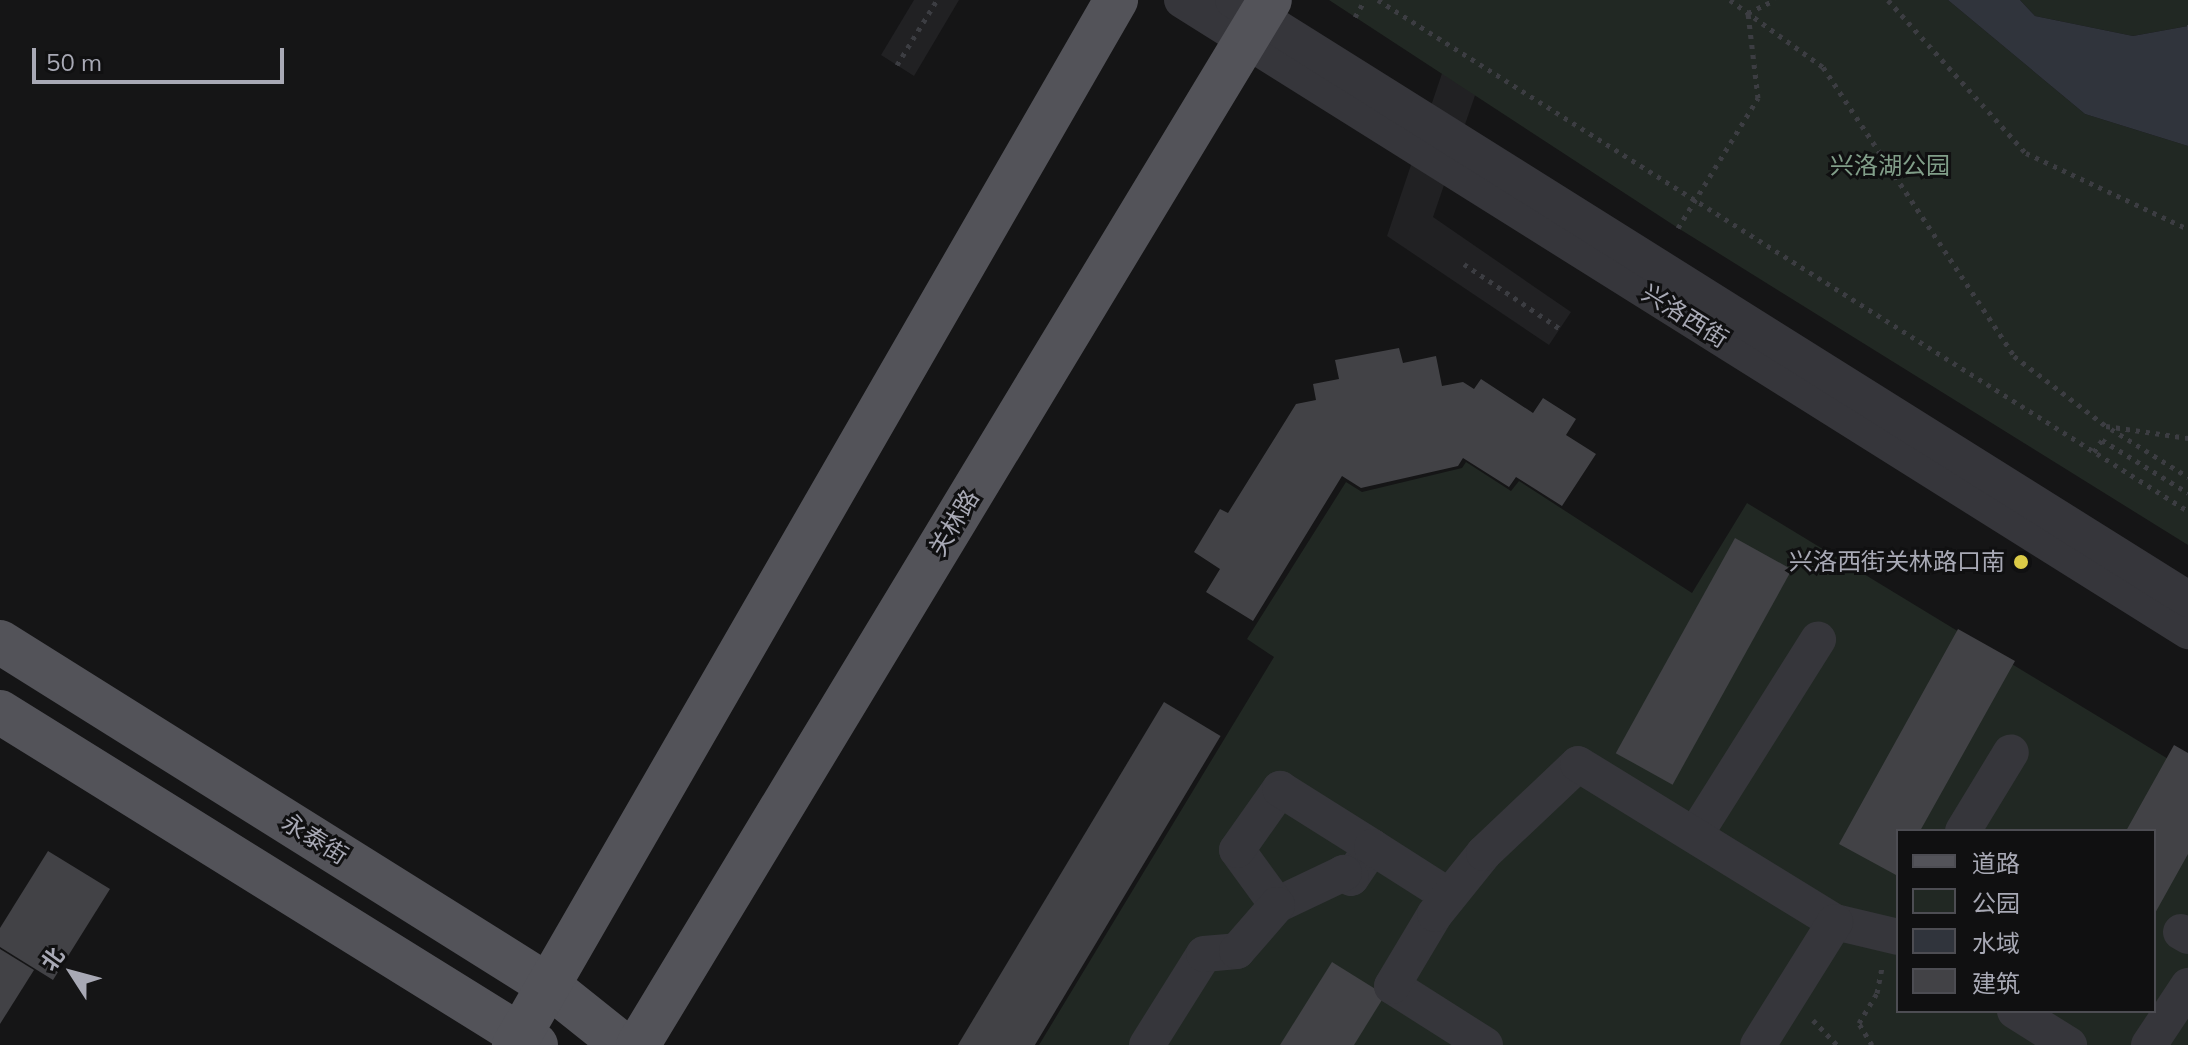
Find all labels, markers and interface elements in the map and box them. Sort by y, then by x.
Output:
scale bar [36,32,288,82]
text: 50 m [46,47,102,77]
park label: 兴洛湖公园 [1830,152,1950,180]
street label: 兴洛西街 [1637,278,1733,354]
street label: 关林路 [923,485,985,561]
place label: 兴洛西街关林路口南 [1789,548,2005,576]
marker: 兴洛西街关林路口南 [2012,553,2030,571]
street label: 永泰街 [277,808,353,870]
legend [1896,829,2156,1013]
text: 道路 [1972,848,2020,878]
text: 公园 [1972,888,2020,918]
text: 水域 [1972,928,2020,958]
north arrow [32,933,112,1013]
text: 北 [35,942,70,976]
text: 建筑 [1972,968,2020,998]

